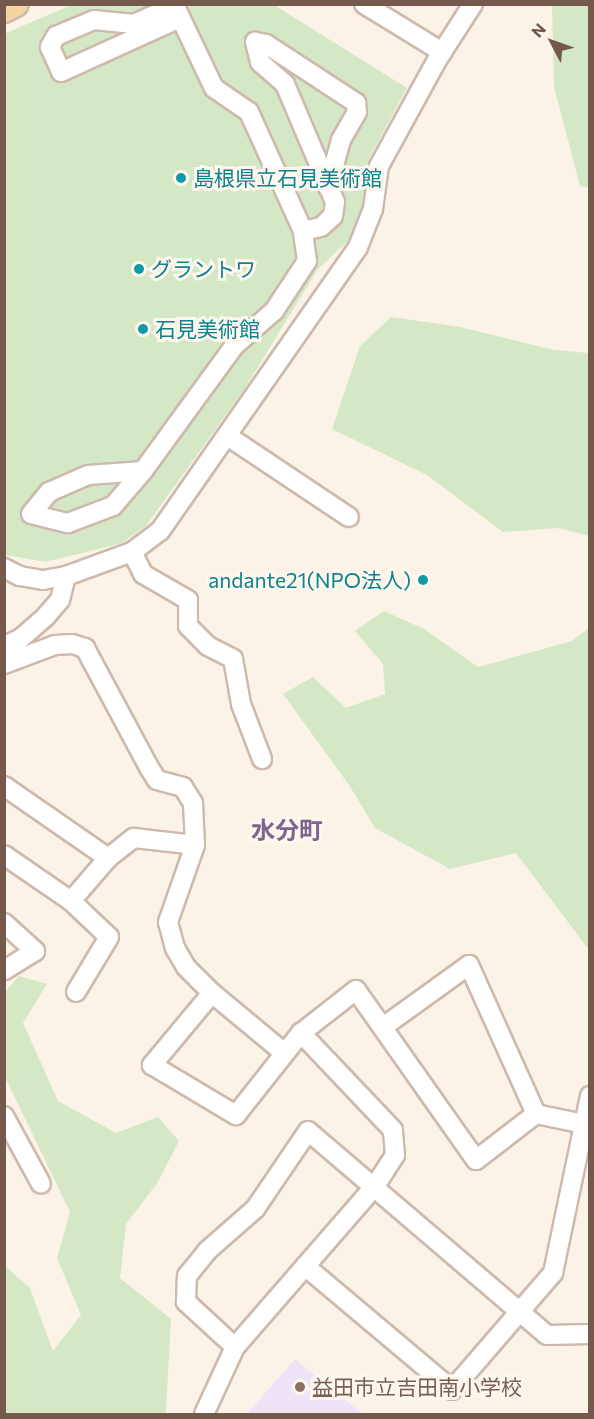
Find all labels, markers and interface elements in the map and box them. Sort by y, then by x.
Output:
north arrow [522,12,582,72]
text: N [527,19,549,41]
place label: 島根県立石見美術館 [193,165,382,191]
marker: 島根県立石見美術館 [174,171,188,185]
place label: グラントワ [151,256,256,282]
marker: グラントワ [132,262,146,276]
place label: 石見美術館 [155,316,260,342]
marker: 石見美術館 [136,322,150,336]
place label: andante21(NPO法人) [208,567,411,593]
marker: andante21(NPO法人) [416,573,430,587]
district label: 水分町 [251,816,323,844]
place label: 益田市立吉田南小学校 [312,1374,522,1400]
marker: 益田市立吉田南小学校 [293,1380,307,1394]

